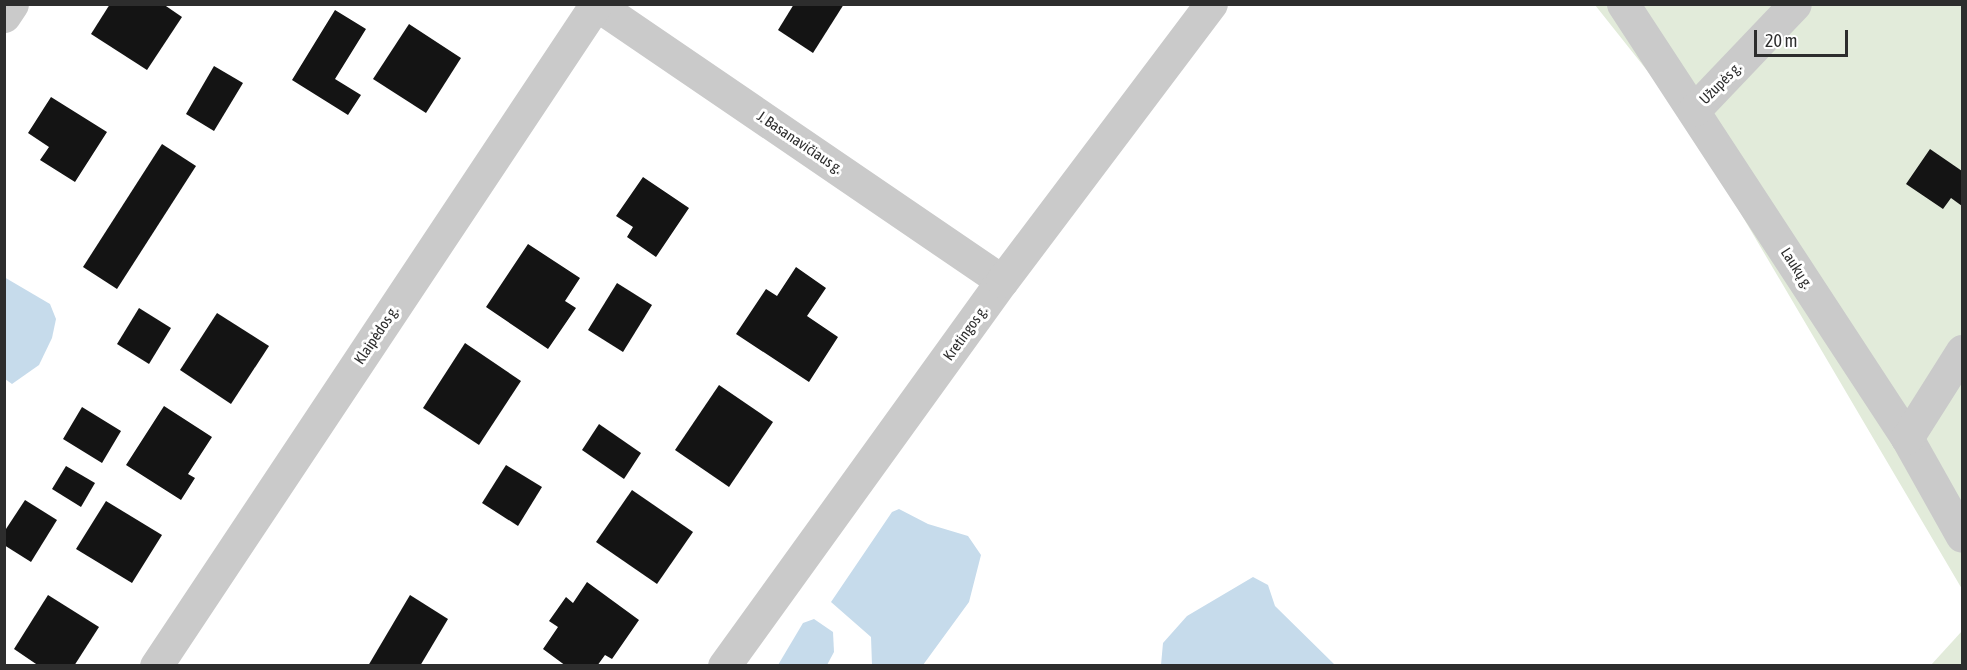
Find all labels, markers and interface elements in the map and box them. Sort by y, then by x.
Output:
scale bar [1757,18,1852,56]
text: 20 m [1765,30,1797,51]
street label: Užupės g. [1695,58,1745,108]
street label: J. Basanavičiaus g. [754,107,846,177]
street label: Laukų g. [1777,244,1817,292]
street label: Kretingos g. [939,302,991,364]
street label: Klaipėdos g. [350,303,402,367]

